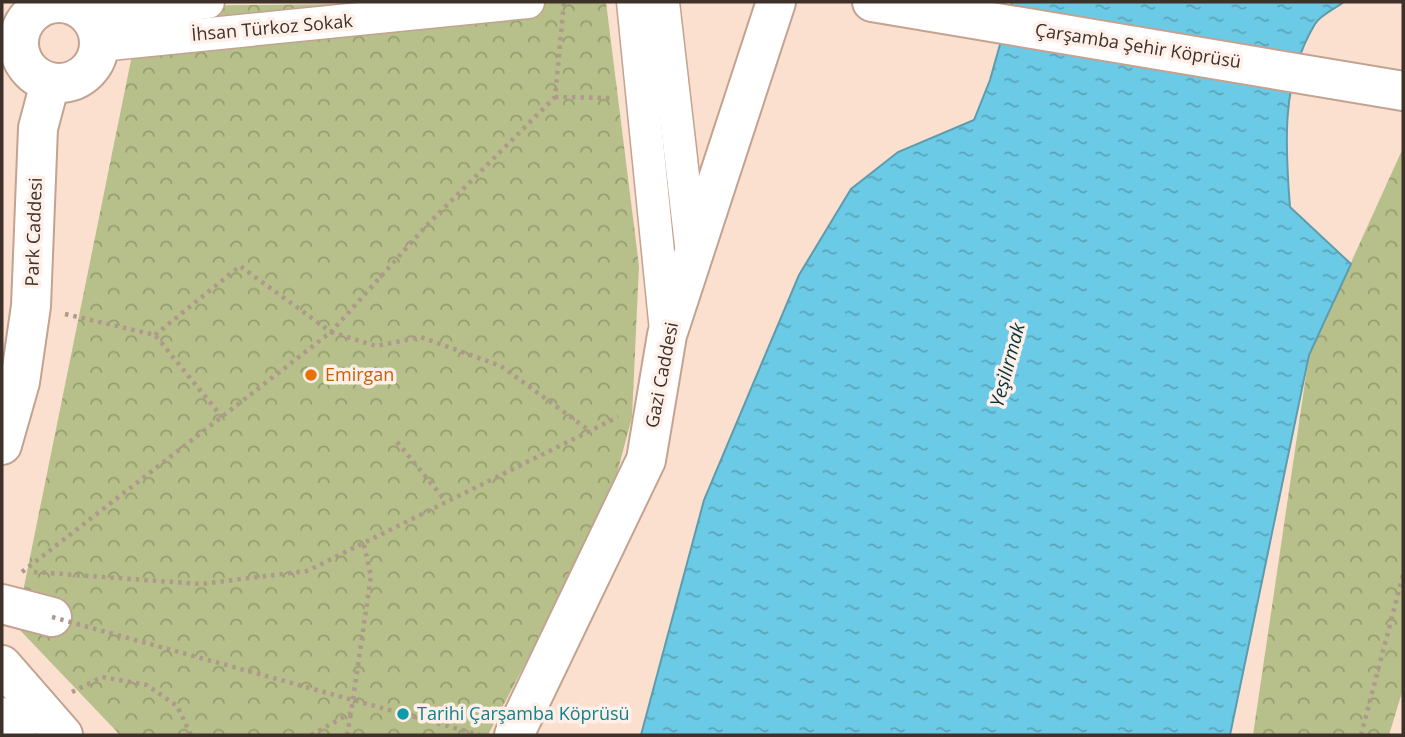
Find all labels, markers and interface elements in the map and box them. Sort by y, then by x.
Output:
street label: İhsan Türkoz Sokak [190,8,354,46]
street label: Çarşamba Şehir Köprüsü [1034,17,1243,73]
street label: Park Caddesi [19,177,47,287]
street label: Gazi Caddesi [639,320,683,430]
water label: Yeşilırmak [983,320,1031,410]
place label: Emirgan [325,362,394,386]
marker: Emirgan [303,367,319,383]
place label: Tarihi Çarşamba Köprüsü [417,701,630,725]
marker: Tarihi Çarşamba Köprüsü [395,706,411,722]

